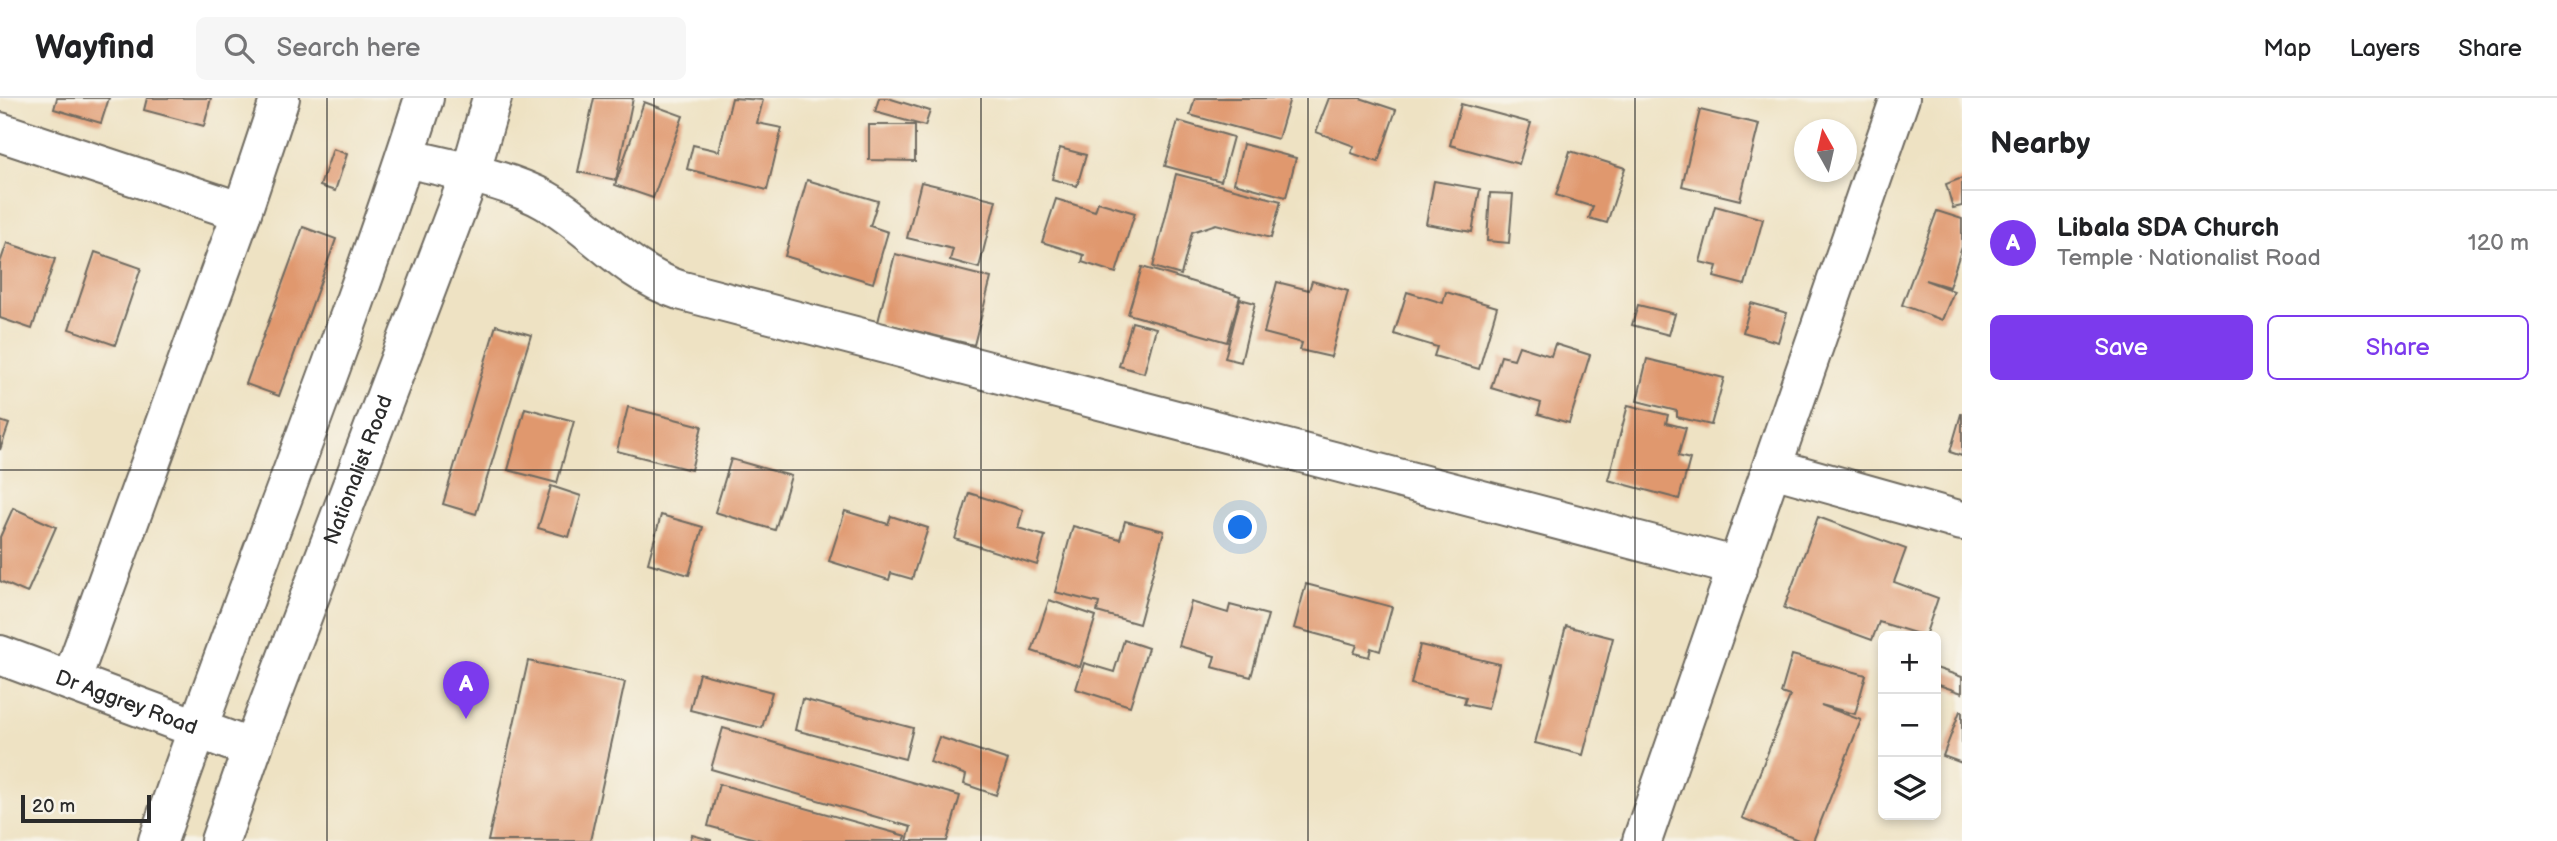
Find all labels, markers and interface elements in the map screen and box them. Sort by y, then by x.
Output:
search box [196,17,686,80]
text: Wayfind [35,28,154,68]
icon: search [220,29,258,67]
text: Search here [276,33,421,64]
text: Map [2263,34,2311,63]
text: Layers [2349,34,2420,63]
text: Share [2458,34,2522,63]
north arrow [1794,119,1857,182]
text: Nearby [1990,126,2090,162]
text: Libala SDA Church [2057,213,2279,244]
text: A [2006,229,2020,257]
text: 120 m [2468,229,2529,257]
text: Temple · Nationalist Road [2057,244,2321,272]
button: Save [1990,315,2253,380]
button: Share [2267,315,2529,380]
street label: Nationalist Road [318,392,397,548]
your location [1223,510,1257,544]
map controls [1878,631,1941,820]
button: + [1878,631,1941,694]
pin: A [443,661,489,719]
street label: Dr Aggrey Road [52,664,201,740]
button: − [1878,694,1941,757]
button: layers [1878,757,1941,820]
scale bar [21,792,150,824]
text: 20 m [32,795,75,818]

